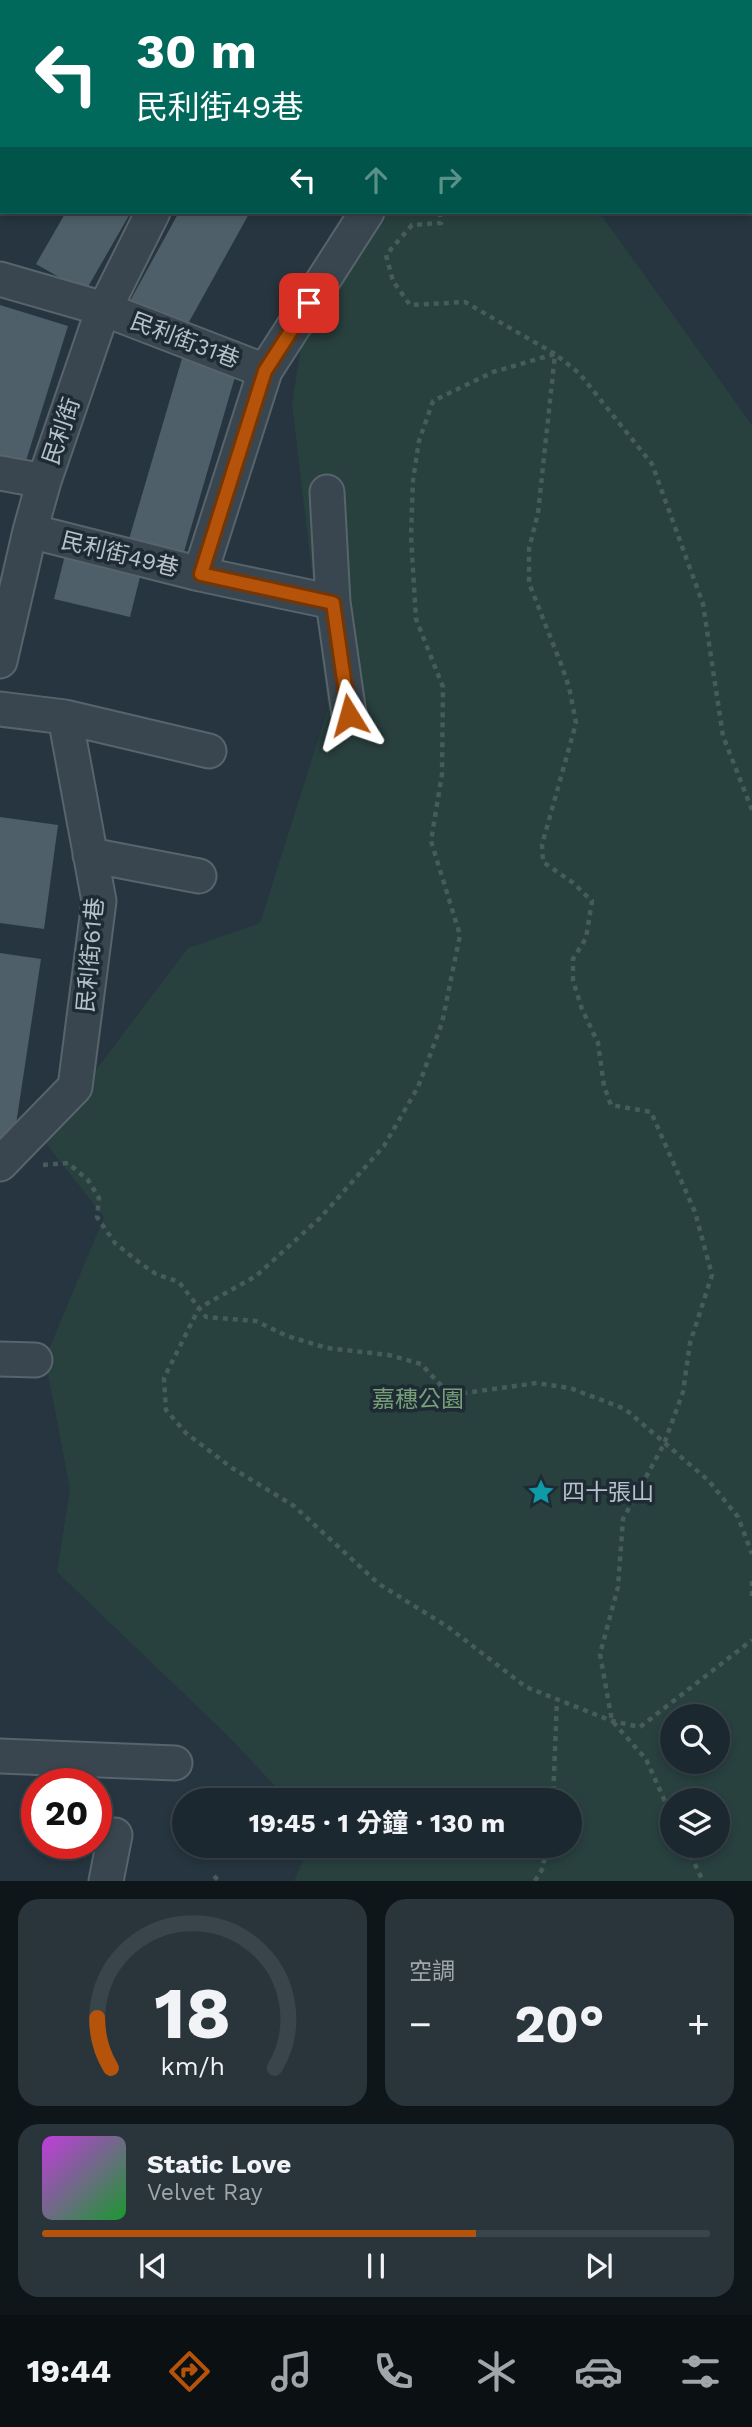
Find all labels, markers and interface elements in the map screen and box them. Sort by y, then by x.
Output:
text: 30 m [136,22,257,80]
icon: left [21,28,112,119]
text: 民利街49巷 [136,88,303,126]
icon: left [284,161,322,199]
icon: ahead [357,161,395,199]
icon: right [430,161,468,199]
pin [279,273,339,333]
icon: arrive [290,284,328,322]
street label: 民利街31巷 [127,307,243,374]
street label: 民利街 [37,394,85,468]
street label: 民利街49巷 [58,527,181,582]
position arrow [312,678,386,752]
street label: 民利街61巷 [72,897,109,1013]
park label: 嘉穗公園 [372,1386,464,1413]
place icon: 四十張山 [526,1477,556,1507]
place label: 四十張山 [562,1479,654,1506]
map controls [660,1704,730,1858]
button: search [660,1704,730,1774]
speed limit sign: 20 [21,1768,112,1859]
button: layers [660,1788,730,1858]
text: 19:45 · 1 分鐘 · 130 m [249,1808,505,1838]
text: 空調 [409,1958,455,1985]
text: 18 [154,1971,231,2057]
text: 20° [514,1994,605,2055]
text: − [409,2002,432,2046]
text: + [687,2002,710,2046]
text: km/h [160,2052,225,2081]
text: Static Love [147,2149,291,2179]
text: Velvet Ray [147,2179,263,2206]
icon: previous [134,2247,172,2285]
icon: pause [357,2247,395,2285]
icon: next [580,2247,618,2285]
icon: directions [165,2347,214,2396]
icon: music [267,2347,316,2396]
icon: phone [369,2347,418,2396]
icon: climate [472,2347,521,2396]
icon: car [574,2347,623,2396]
icon: filters [676,2347,725,2396]
text: 19:44 [27,2352,111,2390]

